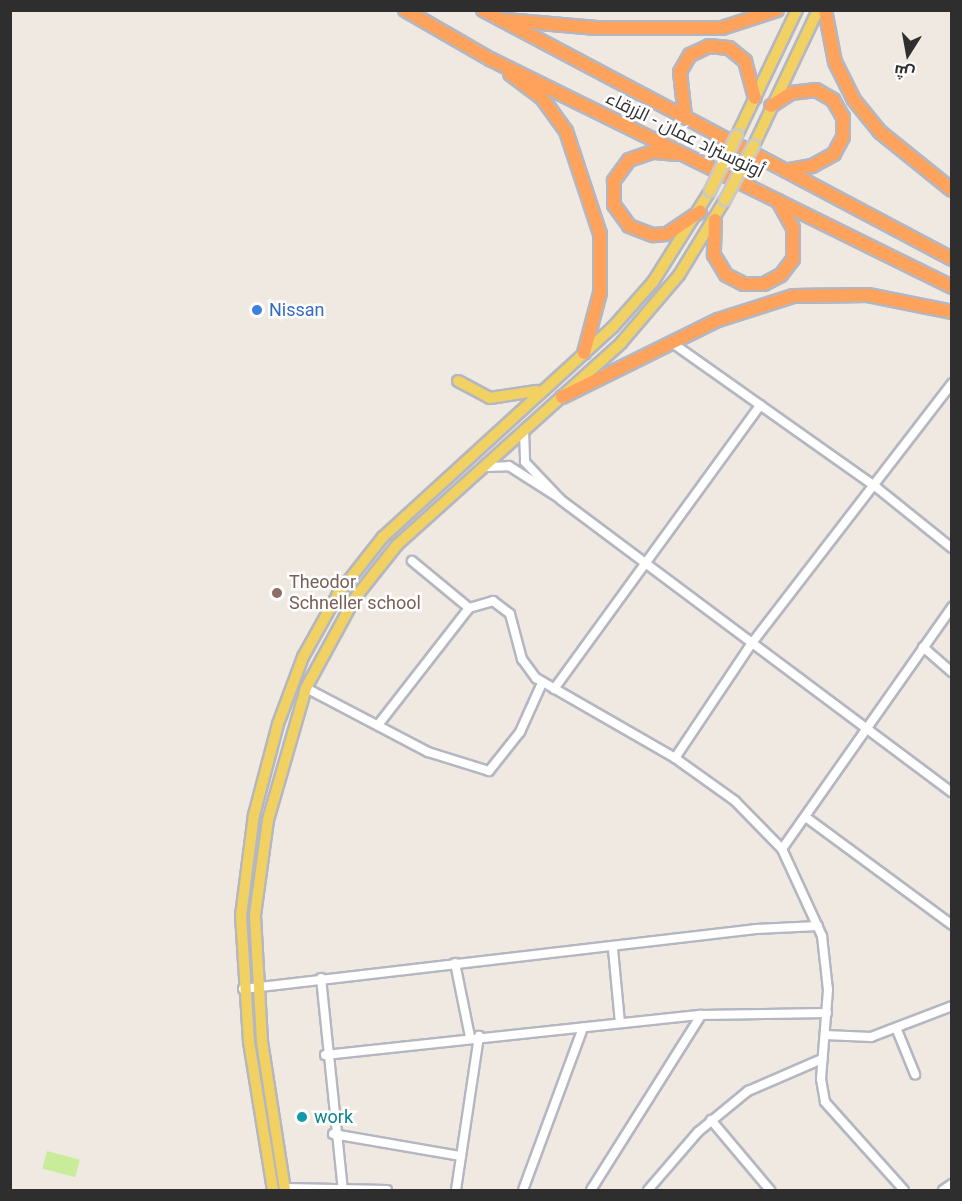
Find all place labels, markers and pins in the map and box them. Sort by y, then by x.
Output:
place label: Nissan [269,299,325,321]
marker: Nissan [250,303,264,317]
place label: Theodor Schneller school [289,572,421,614]
marker: Theodor Schneller school [270,586,284,600]
place label: work [314,1106,353,1128]
marker: work [295,1110,309,1124]

